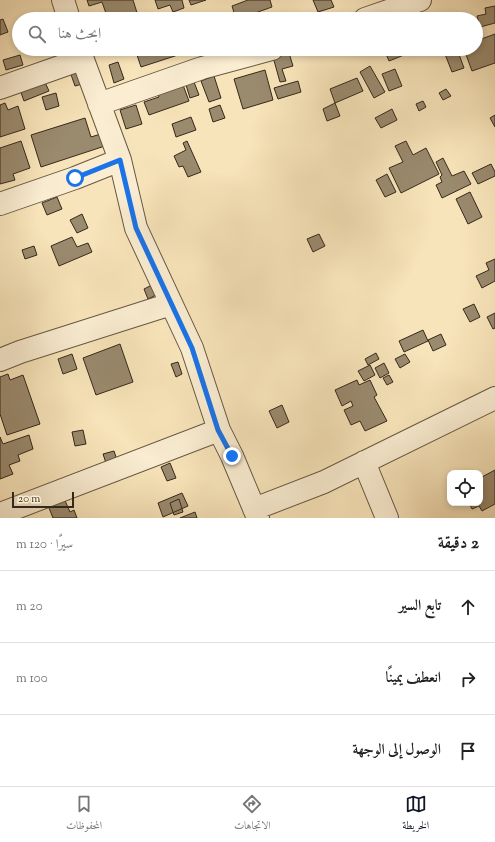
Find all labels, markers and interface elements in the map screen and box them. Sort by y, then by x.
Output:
search box [12,12,483,56]
icon: search [26,23,48,45]
text: ابحث هنا [58,24,101,45]
route start [66,169,84,187]
route end [223,447,241,465]
map controls [447,470,483,506]
button: locate [447,470,483,506]
scale bar [12,490,74,509]
text: 20 m [18,491,40,507]
text: 2 دقيقة [438,532,479,556]
text: سيرًا · 120 m [16,536,73,554]
text: تابع السير [399,596,441,617]
icon: ahead [457,596,479,618]
text: 20 m [16,598,43,616]
text: انعطف يمينًا [386,668,441,689]
icon: right [457,668,479,690]
text: 100 m [16,670,48,688]
text: الوصول إلى الوجهة [352,740,441,761]
icon: arrive [457,740,479,762]
tab: المحفوظات [66,793,102,836]
tab: الاتجاهات [234,793,271,836]
tab: الخريطة [402,793,429,836]

